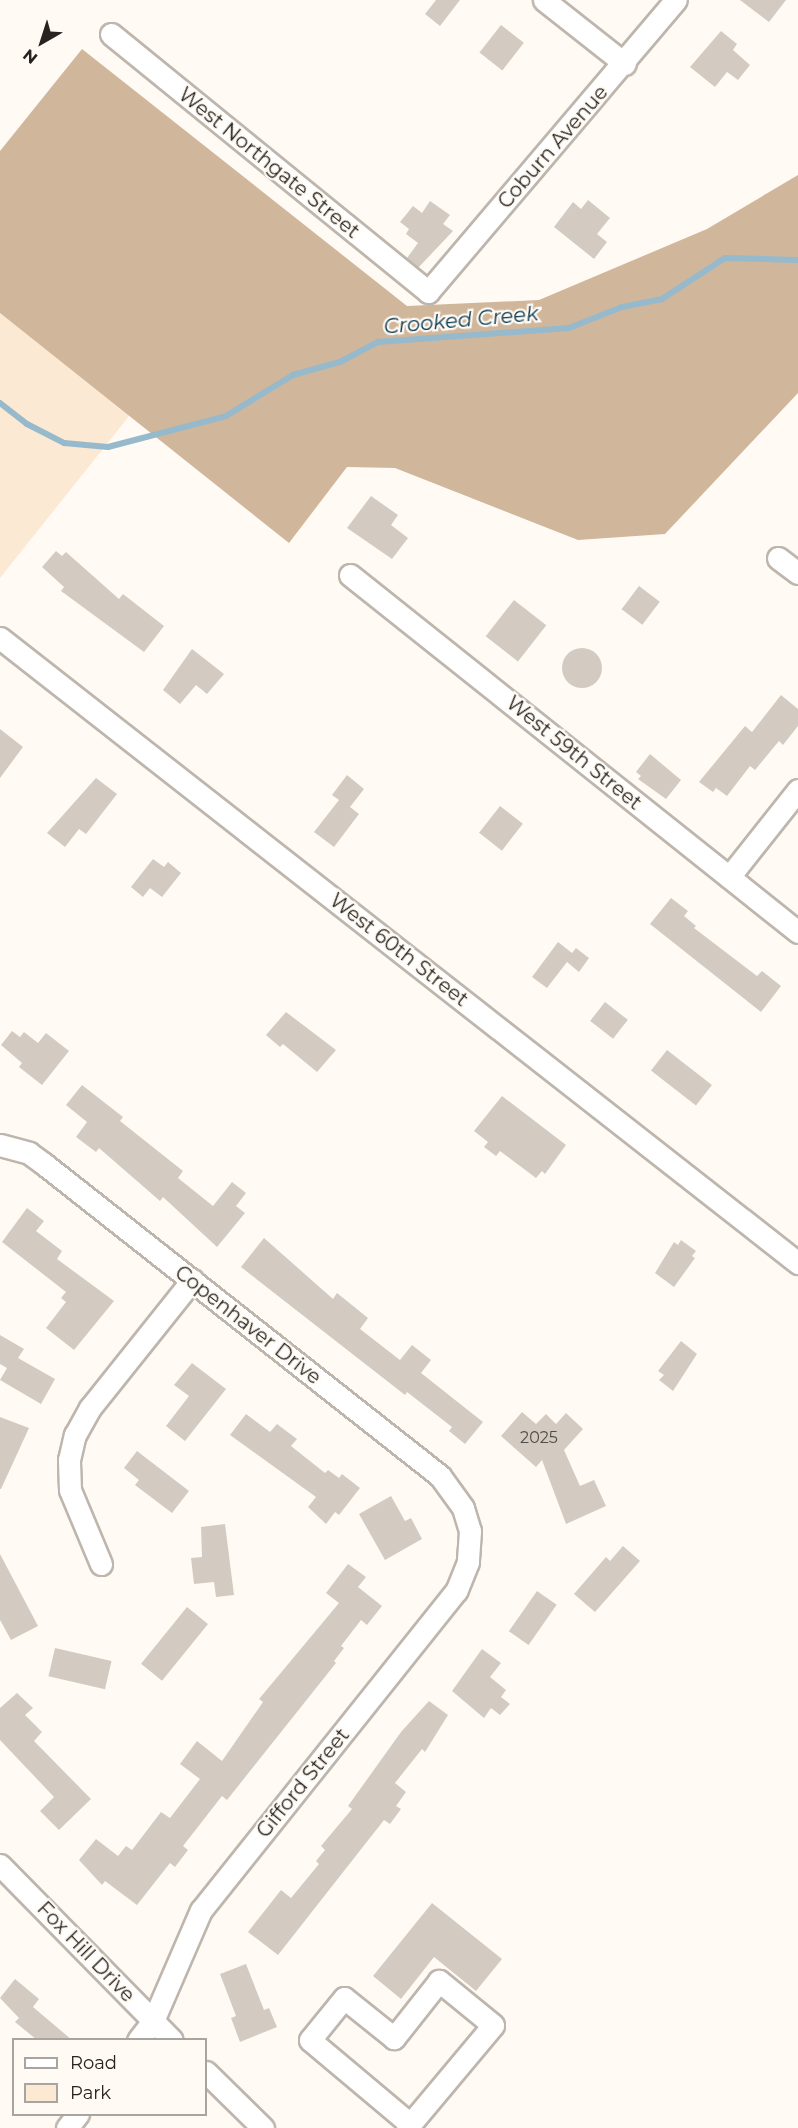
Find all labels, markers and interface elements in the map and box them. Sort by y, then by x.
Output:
north arrow [12,12,72,72]
text: N [19,45,41,68]
street label: Coburn Avenue [493,80,613,214]
street label: West Northgate Street [174,83,364,243]
water label: Crooked Creek [383,301,539,339]
street label: West 59th Street [501,691,647,815]
street label: West 60th Street [325,888,473,1012]
street label: Copenhaver Drive [170,1261,326,1389]
house number: 2025 [520,1428,558,1448]
street label: Gifford Street [252,1723,354,1843]
street label: Fox Hill Drive [32,1897,140,2007]
legend [12,2038,207,2116]
text: Road [70,2052,117,2074]
text: Park [70,2082,111,2104]

